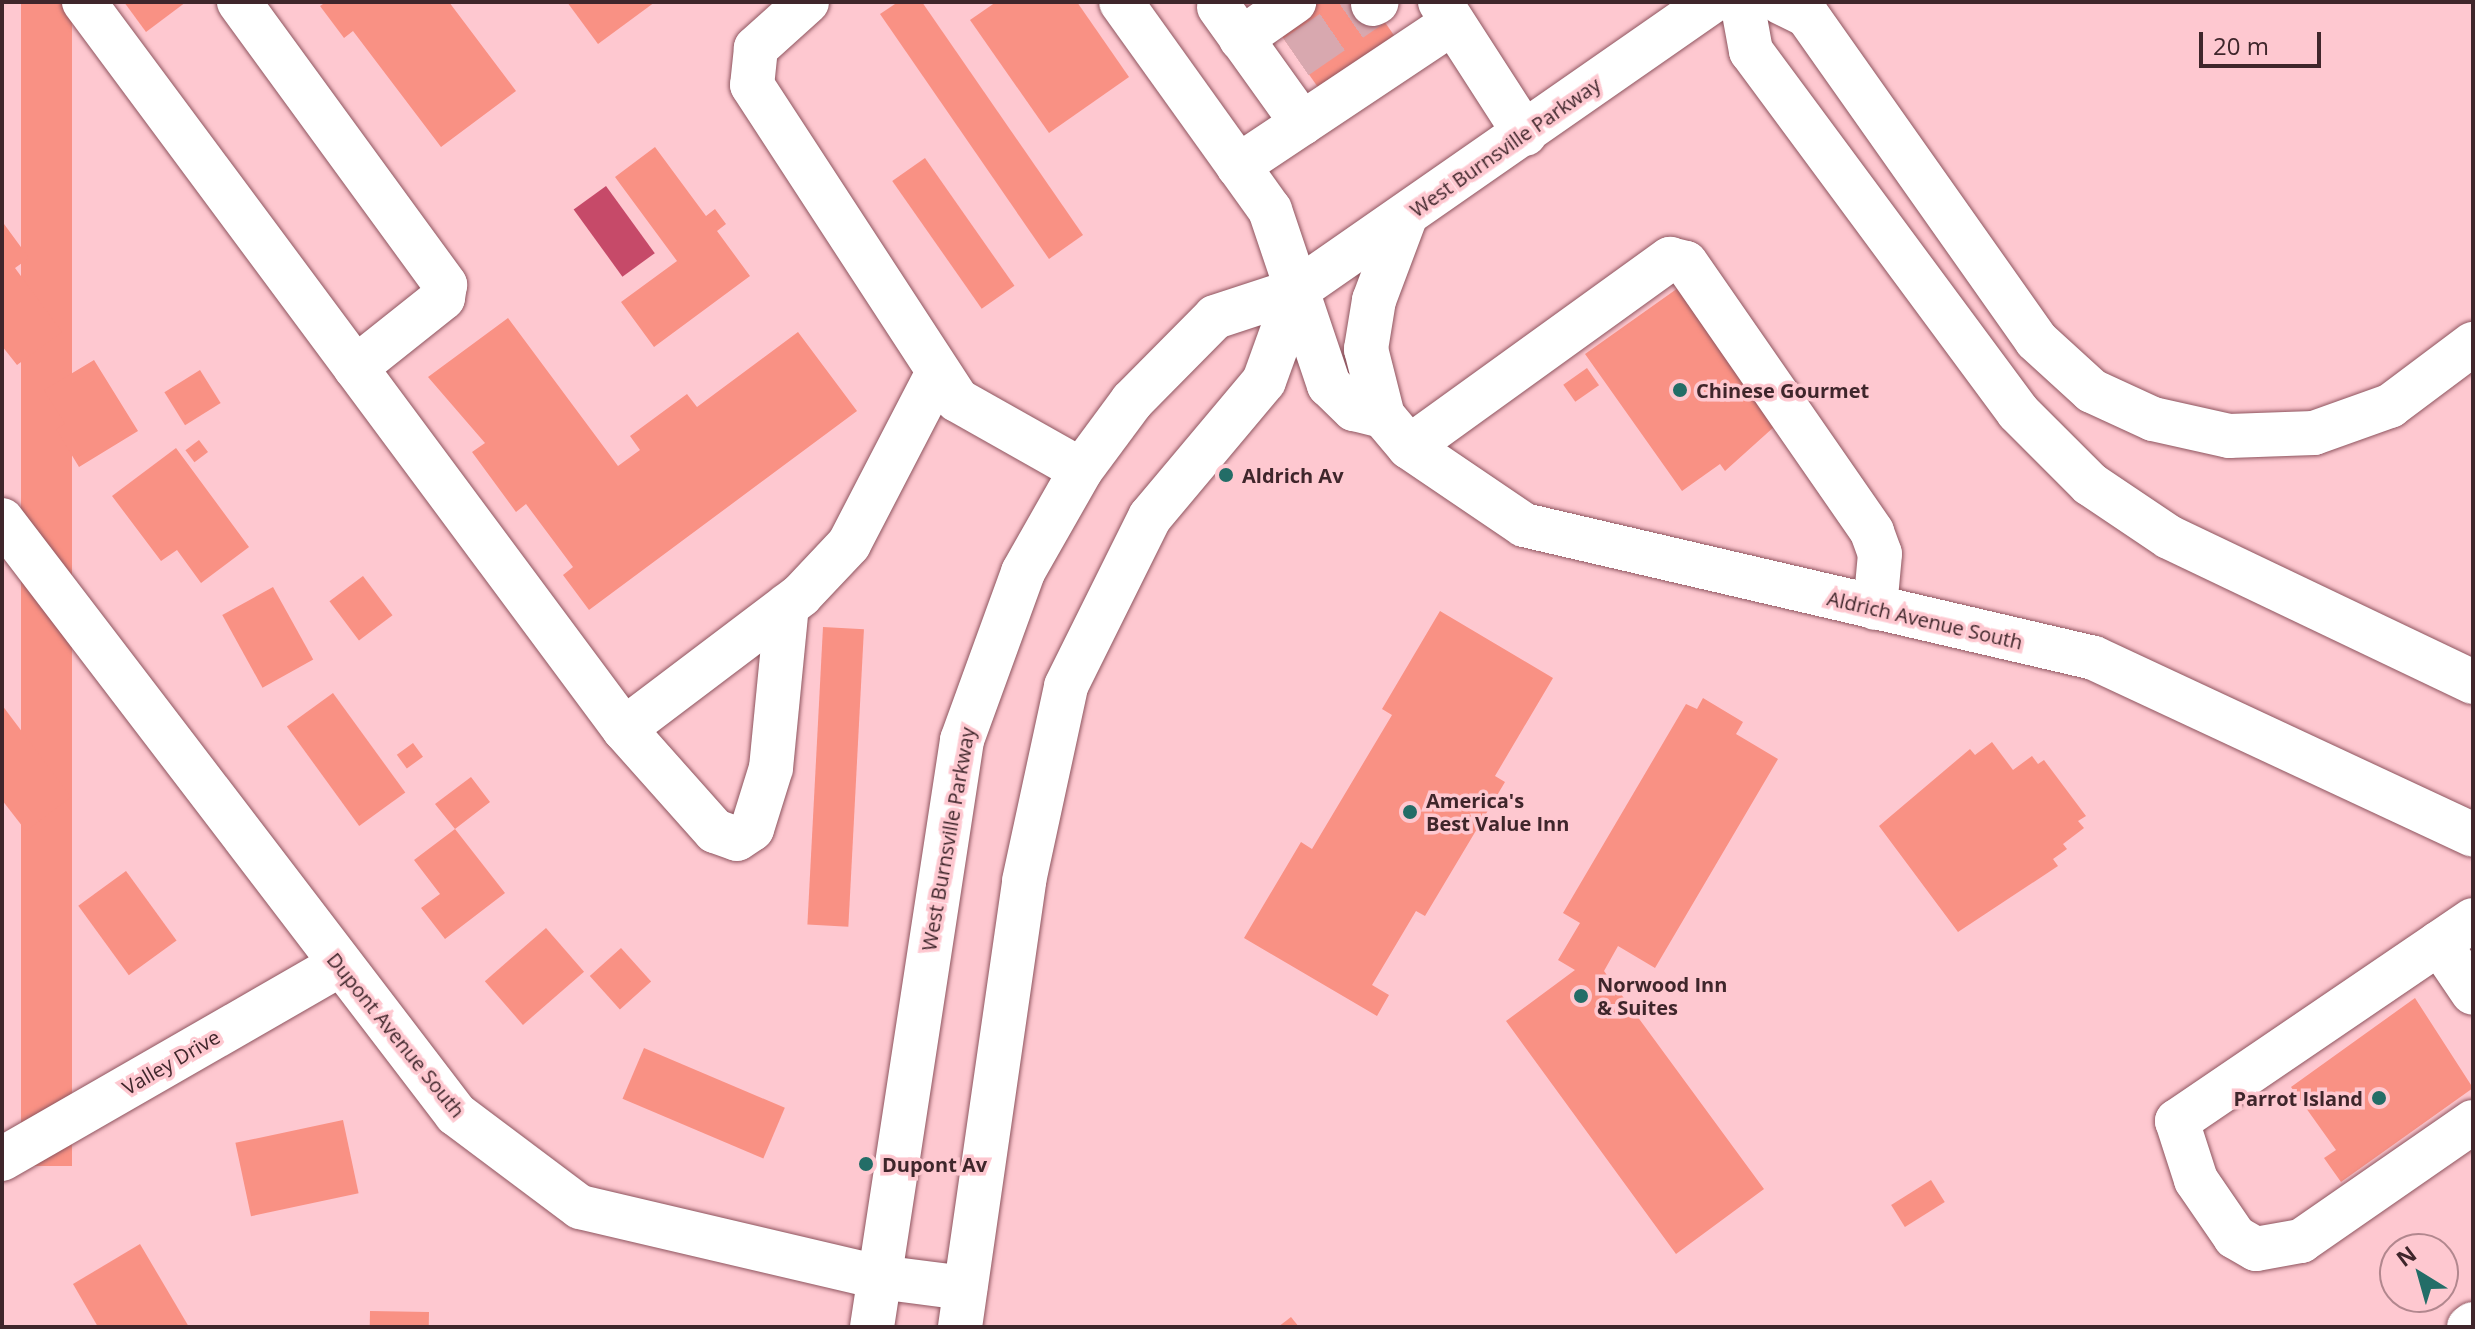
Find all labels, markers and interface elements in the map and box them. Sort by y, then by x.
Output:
scale bar [2203,16,2325,66]
text: 20 m [2213,29,2269,62]
street label: West Burnsville Parkway [1405,72,1605,222]
place label: Chinese Gourmet [1696,378,1869,402]
marker: Chinese Gourmet [1671,381,1689,399]
place label: Aldrich Av [1242,463,1344,487]
marker: Aldrich Av [1217,466,1235,484]
street label: Aldrich Avenue South [1825,586,2025,654]
street label: West Burnsville Parkway [916,725,980,953]
place label: America's Best Value Inn [1426,788,1569,835]
marker: America's Best Value Inn [1401,803,1419,821]
street label: Dupont Avenue South [322,948,470,1122]
place label: Norwood Inn & Suites [1597,972,1727,1019]
marker: Norwood Inn & Suites [1572,987,1590,1005]
street label: Valley Drive [118,1024,224,1100]
place label: Parrot Island [2233,1086,2363,1110]
marker: Parrot Island [2370,1089,2388,1107]
place label: Dupont Av [882,1152,987,1176]
marker: Dupont Av [857,1155,875,1173]
north arrow [2379,1233,2459,1313]
text: N [2390,1238,2422,1273]

